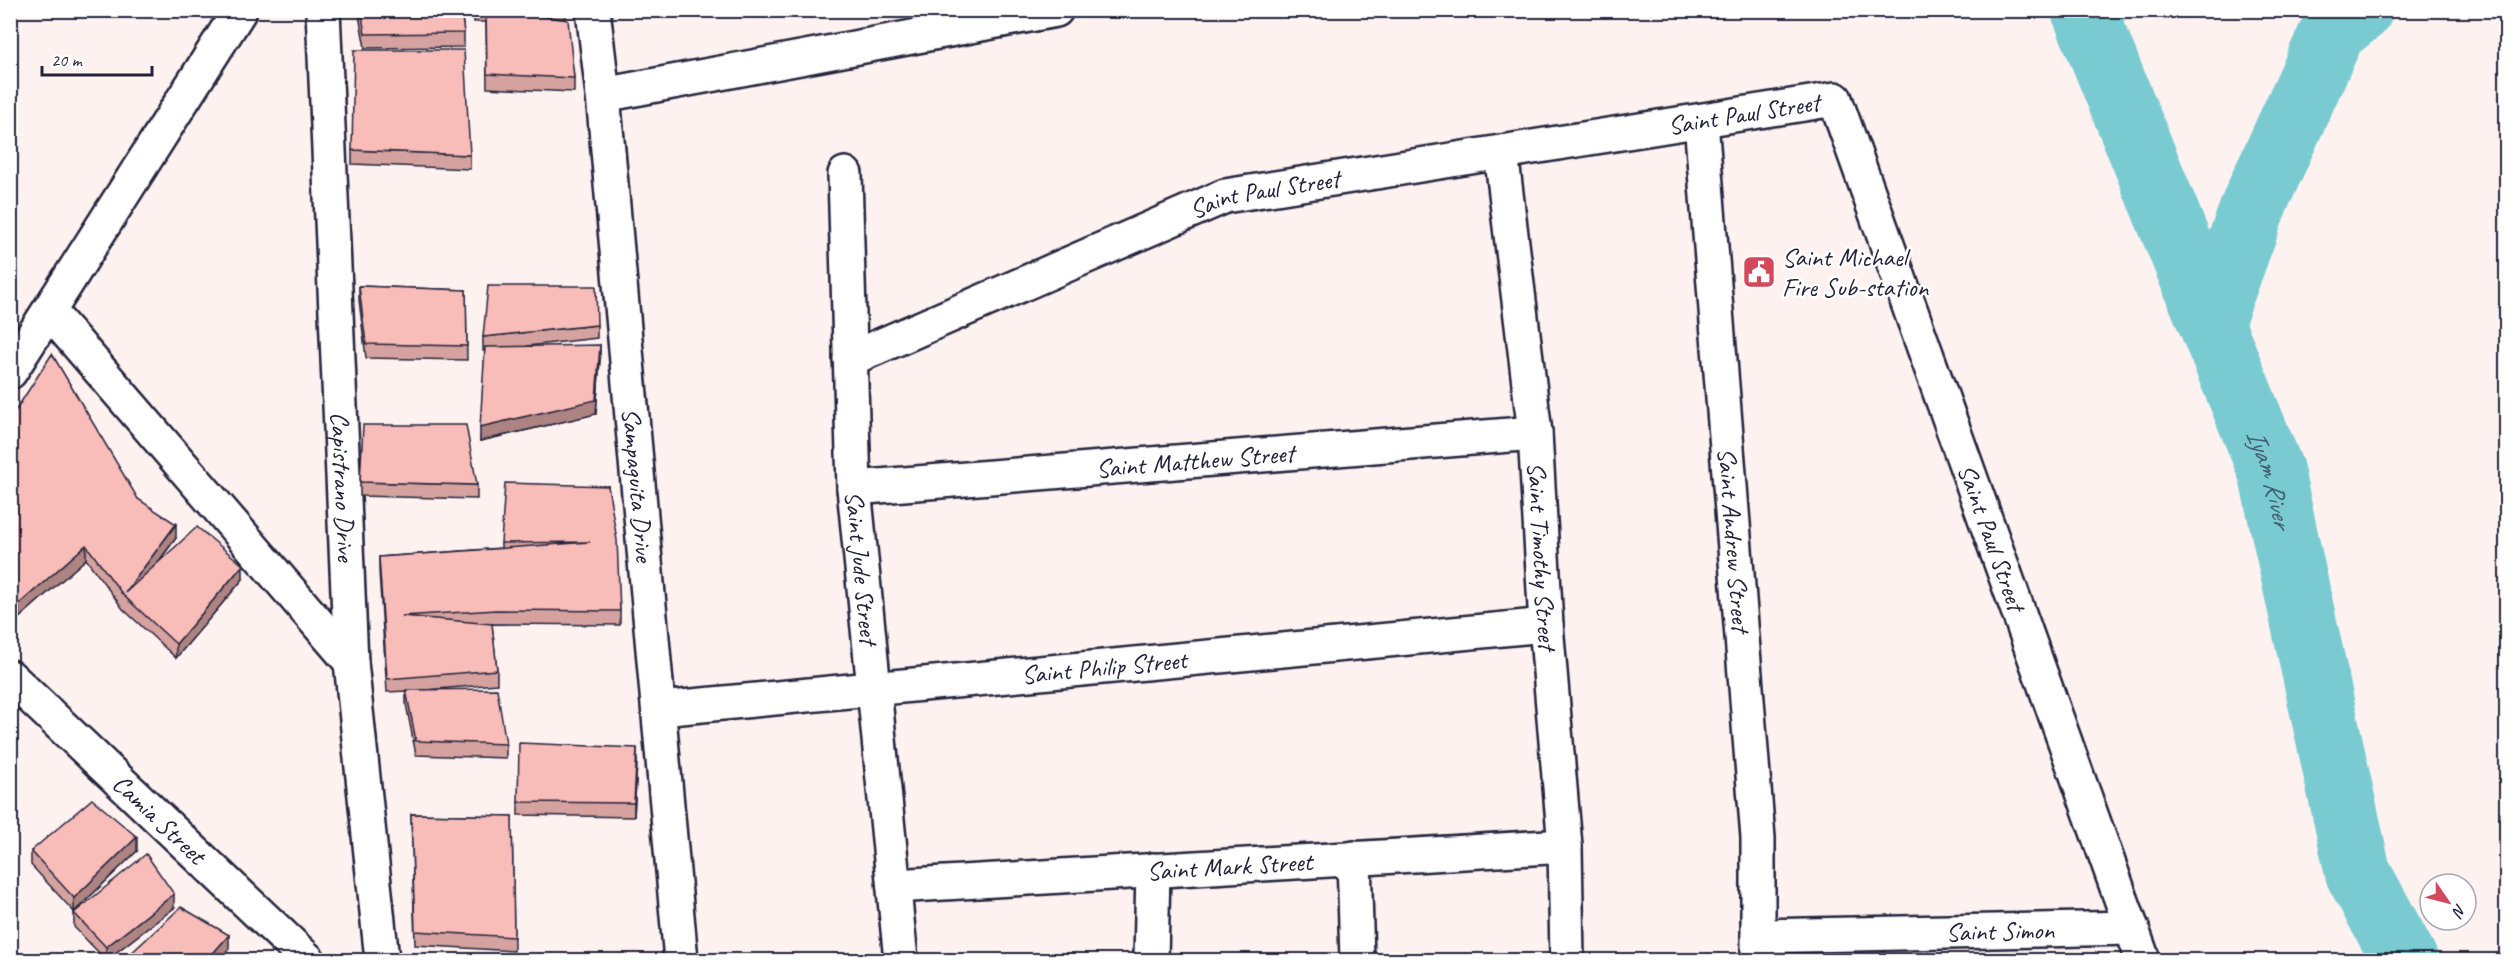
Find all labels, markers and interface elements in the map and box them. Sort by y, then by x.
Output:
scale bar [42,39,152,77]
text: 20 m [51,49,84,71]
street label: Saint Paul Street [1666,85,1825,142]
street label: Saint Paul Street [1184,161,1345,226]
place label: Saint Michael Fire Sub-station [1782,241,1930,304]
public building icon: Saint Michael Fire Sub-station [1741,254,1777,290]
street label: Sampaguita Drive [615,407,662,566]
street label: Capistrano Drive [324,411,363,563]
water label: Iyam River [2239,424,2301,536]
street label: Saint Matthew Street [1095,436,1299,485]
street label: Saint Andrew Street [1711,446,1758,636]
street label: Saint Paul Street [1950,460,2034,618]
street label: Saint Timothy Street [1520,461,1565,654]
street label: Saint Jude Street [838,490,886,649]
street label: Saint Philip Street [1020,642,1190,691]
street label: Camia Street [106,767,215,872]
street label: Saint Mark Street [1146,844,1315,887]
north arrow [2418,872,2478,932]
text: N [2447,900,2471,922]
street label: Saint Simon [1945,913,2056,948]

